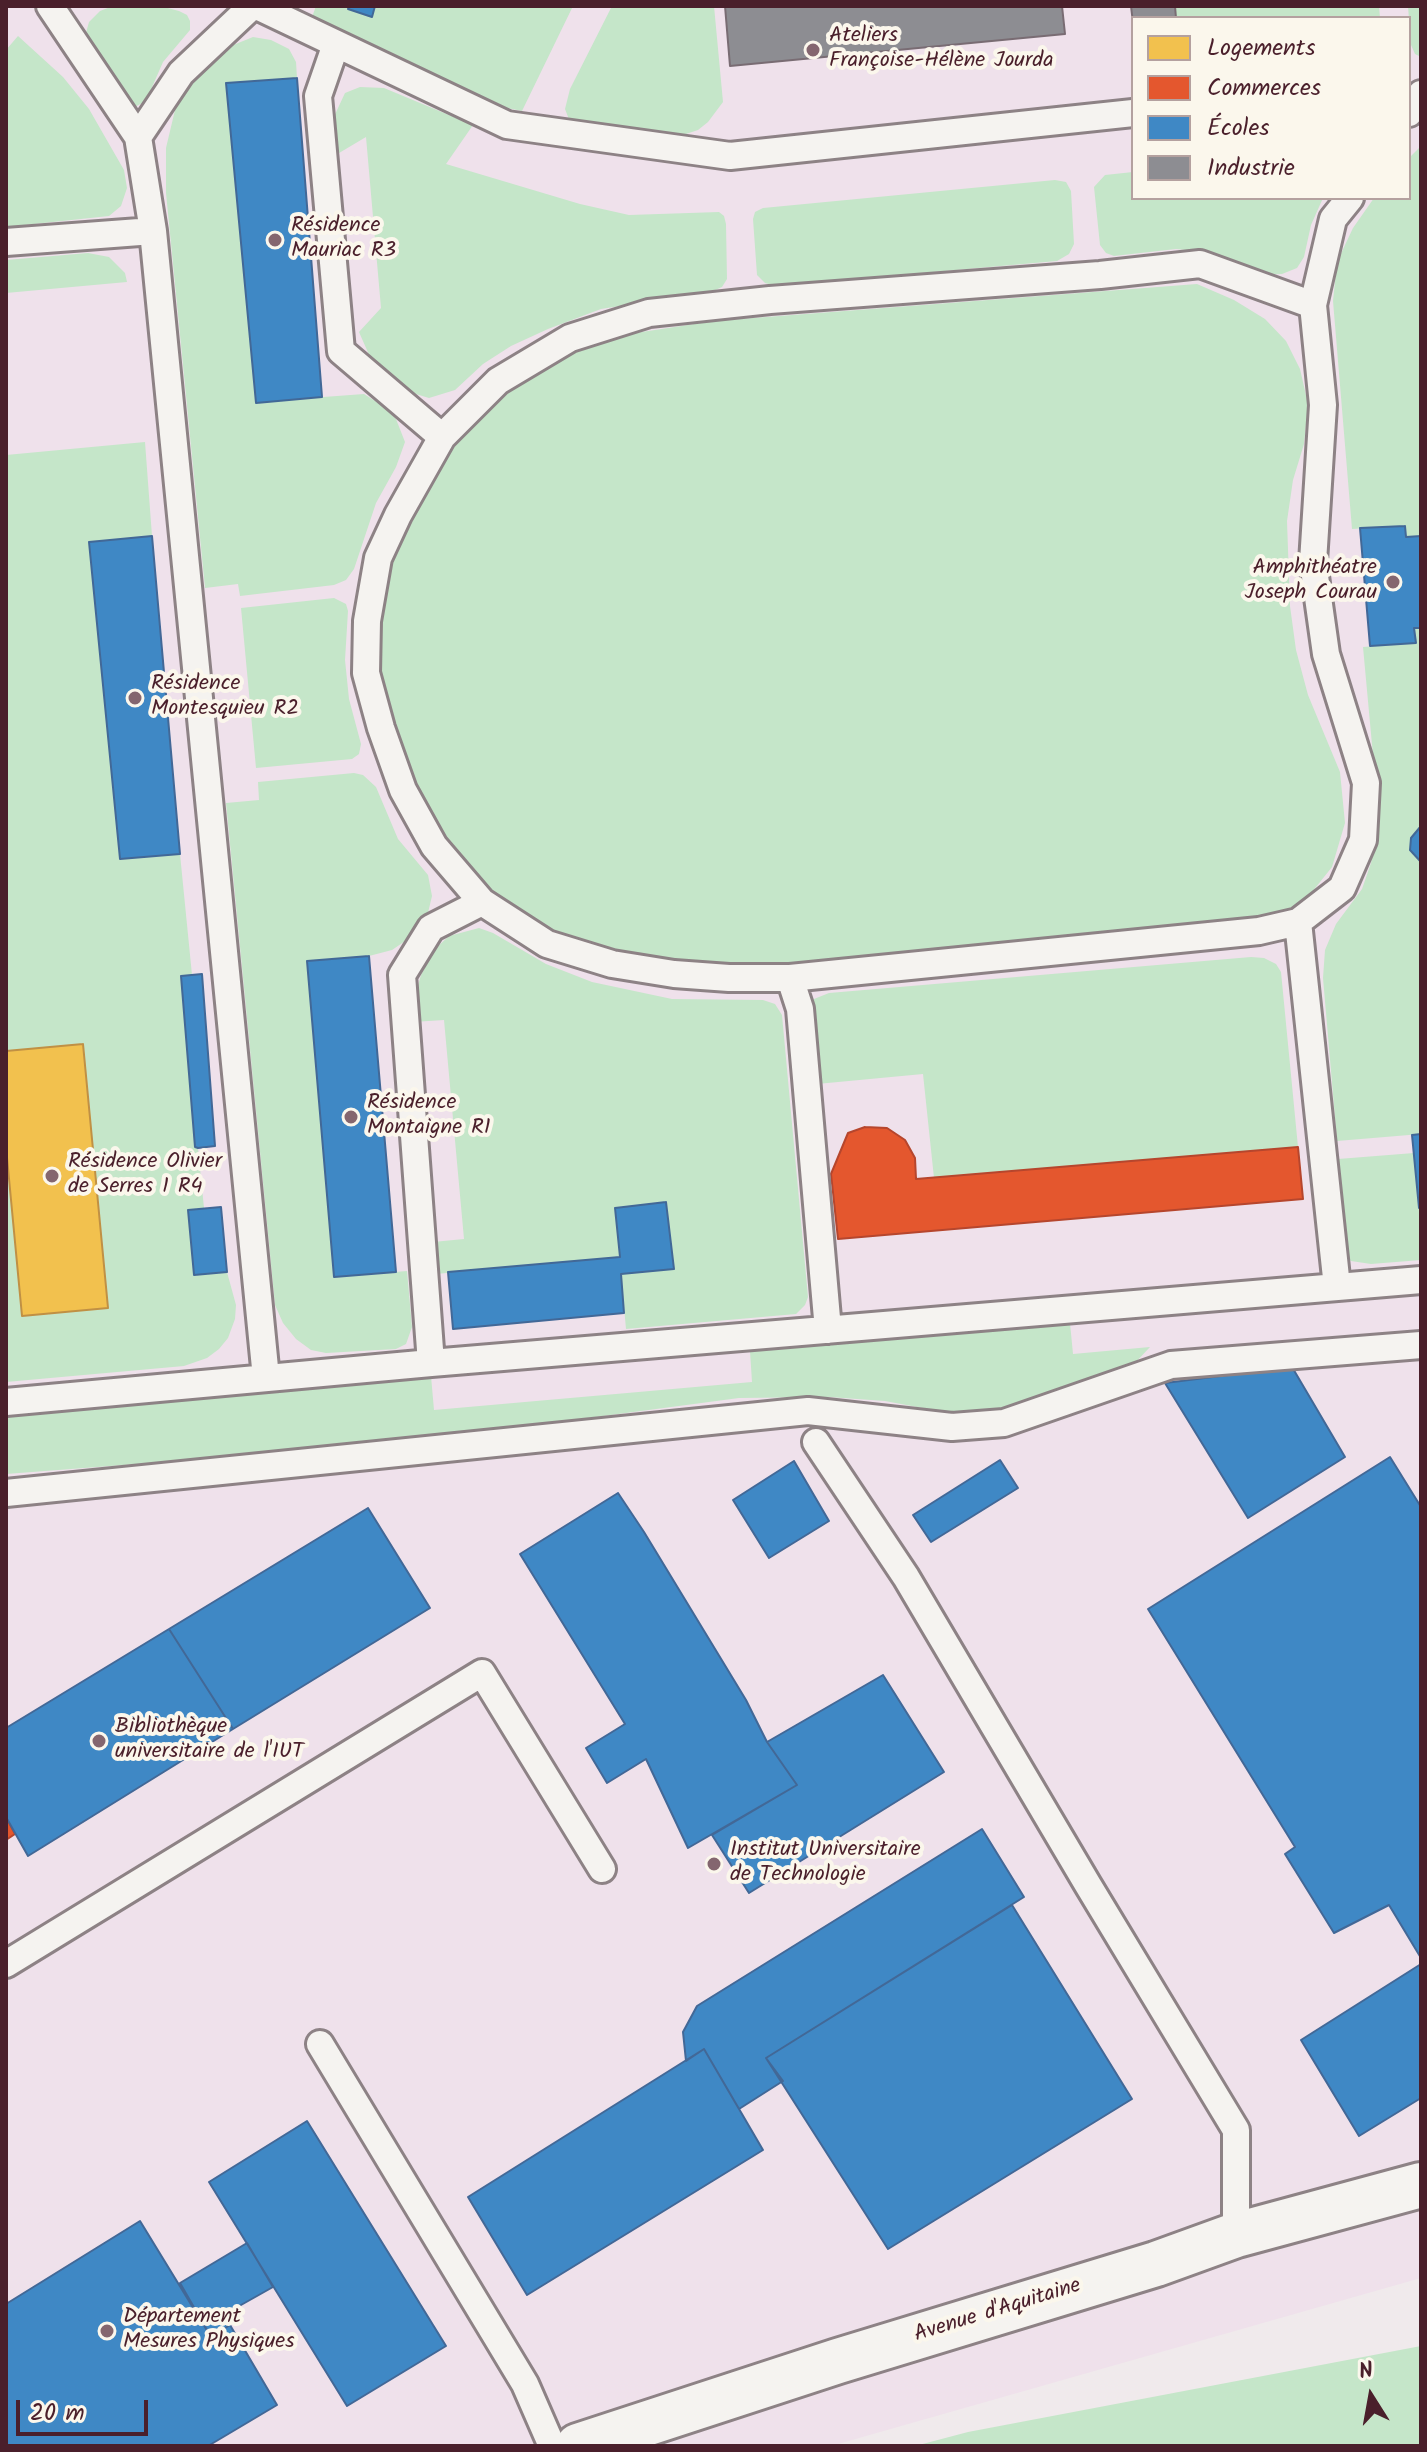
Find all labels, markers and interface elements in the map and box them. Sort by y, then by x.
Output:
legend [1131,16,1411,200]
place label: Ateliers Françoise-Hélène Jourda [829,24,1054,76]
text: Logements [1207,29,1315,68]
marker: Ateliers Françoise-Hélène Jourda [804,41,822,59]
text: Commerces [1207,69,1321,108]
text: Écoles [1207,109,1270,148]
text: Industrie [1207,149,1295,188]
place label: Résidence Mauriac R3 [291,214,396,266]
marker: Résidence Mauriac R3 [266,231,284,249]
place label: Amphithéatre Joseph Courau [1244,556,1377,608]
marker: Amphithéatre Joseph Courau [1384,573,1402,591]
place label: Résidence Montesquieu R2 [151,672,299,724]
marker: Résidence Montesquieu R2 [126,689,144,707]
place label: Résidence Montaigne R1 [367,1091,491,1142]
marker: Résidence Montaigne R1 [342,1108,360,1126]
place label: Résidence Olivier de Serres 1 R4 [68,1150,222,1202]
marker: Résidence Olivier de Serres 1 R4 [43,1167,61,1185]
place label: Bibliothèque universitaire de l'IUT [115,1715,304,1766]
marker: Bibliothèque universitaire de l'IUT [90,1732,108,1750]
place label: Institut Universitaire de Technologie [730,1838,921,1890]
marker: Institut Universitaire de Technologie [705,1855,723,1873]
street label: Avenue d'Aquitaine [911,2274,1085,2350]
place label: Département Mesures Physiques [123,2305,295,2356]
marker: Département Mesures Physiques [98,2322,116,2340]
text: N [1356,2353,1376,2390]
north arrow [1331,2356,1411,2436]
scale bar [20,2384,152,2434]
text: 20 m [30,2394,85,2433]

